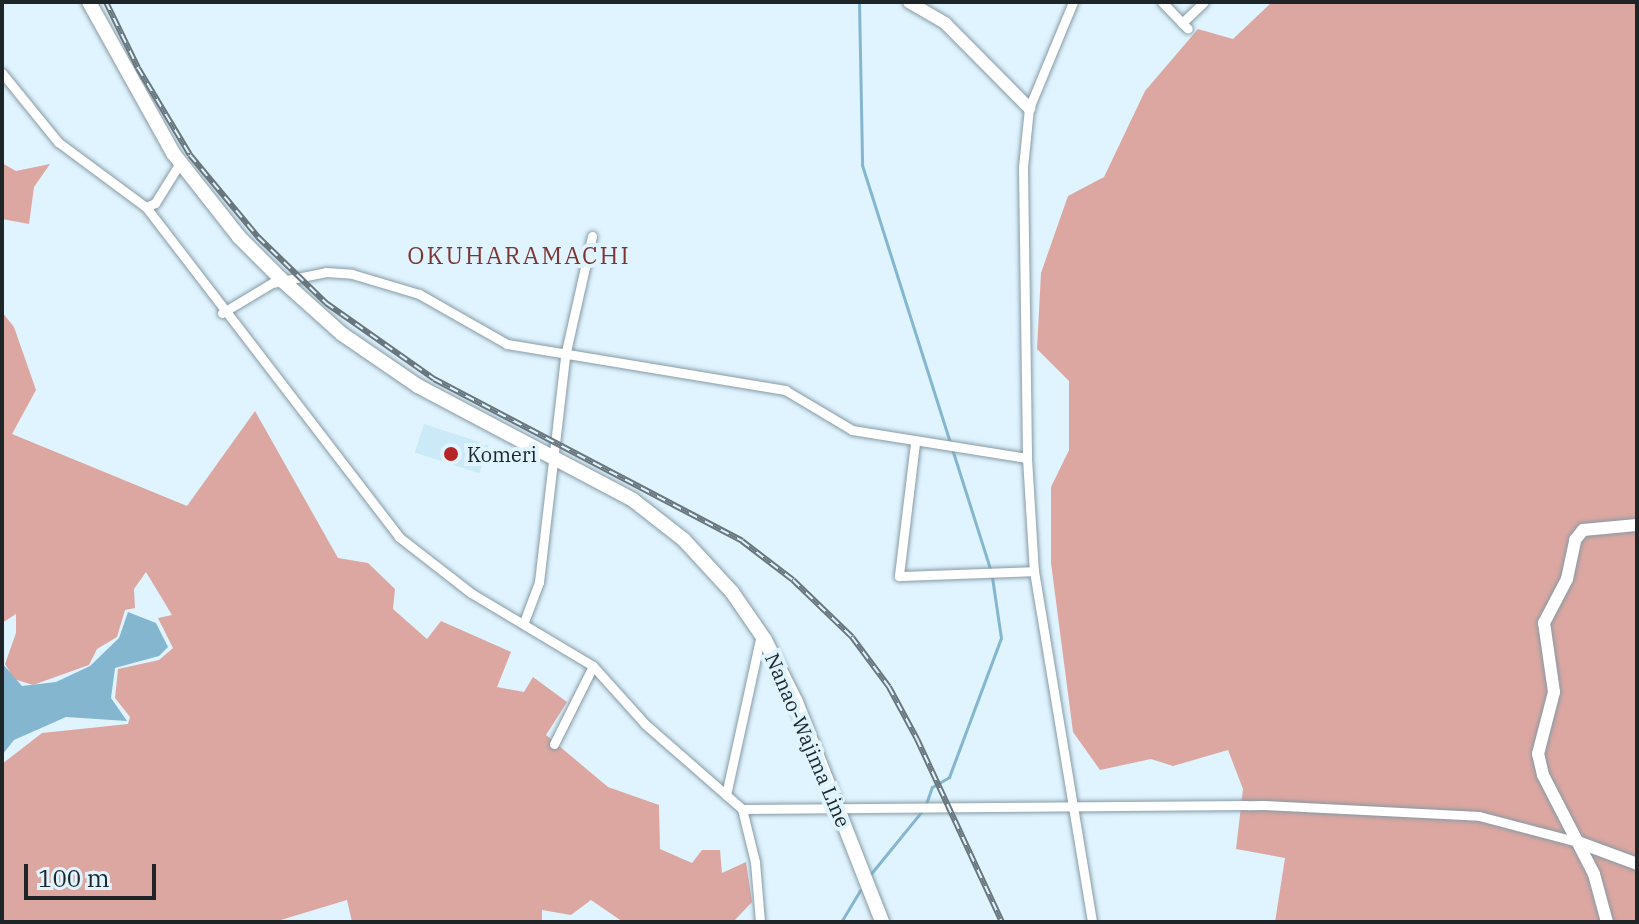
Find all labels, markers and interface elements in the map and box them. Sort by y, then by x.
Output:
district label: OKUHARAMACHI [407,242,631,270]
place label: Komeri [467,442,537,466]
marker: Komeri [442,445,460,463]
street label: Nanao-Wajima Line [760,649,856,831]
scale bar [28,848,160,898]
text: 100 m [38,862,110,894]

